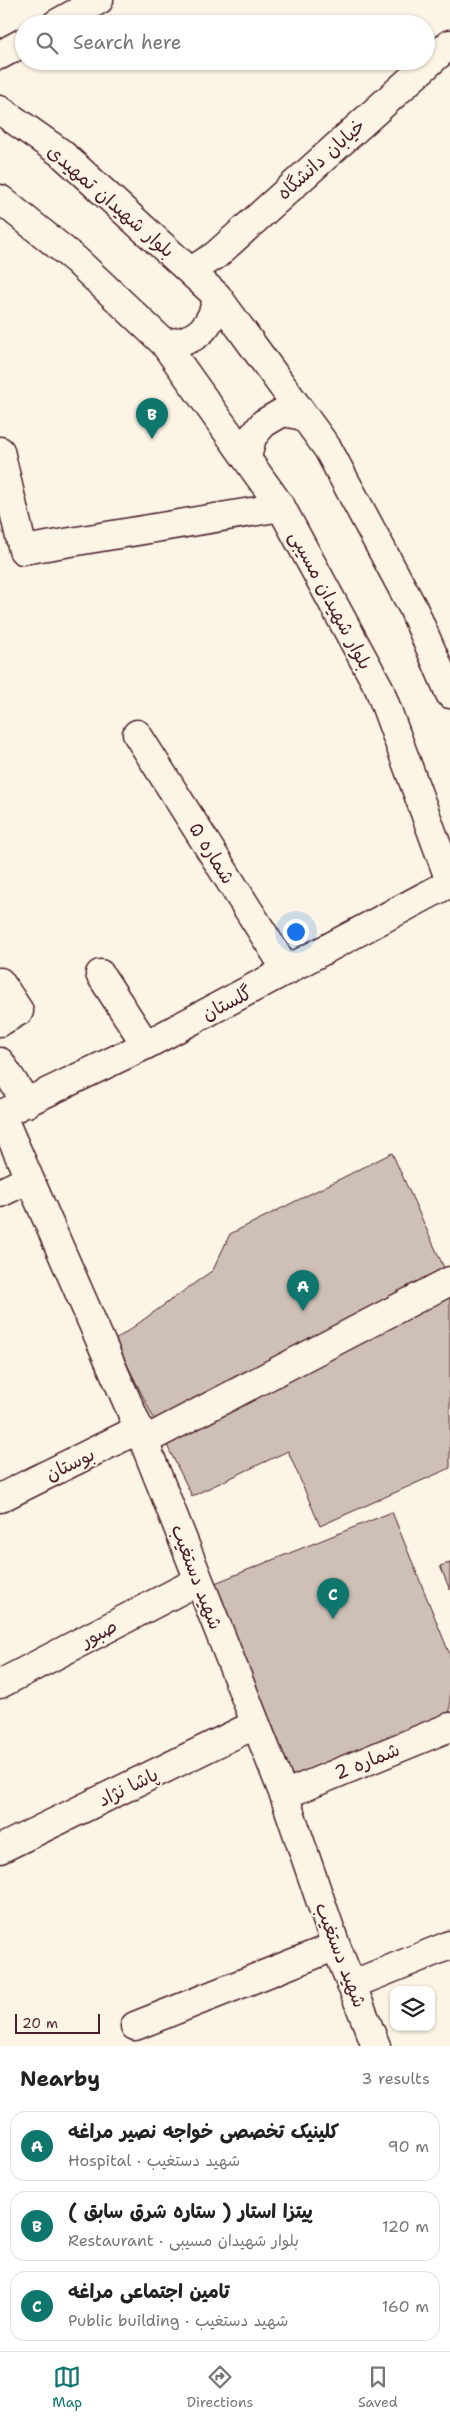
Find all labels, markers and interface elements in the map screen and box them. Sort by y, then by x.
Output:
search box [15,15,435,70]
icon: search [33,29,61,57]
text: Search here [73,30,182,55]
street label: خیابان دانشگاه [272,113,370,205]
street label: بلوار شهیدان تمهیدی [42,139,180,263]
pin: B [136,398,168,439]
street label: بلوار شهیدان مسیبی [284,526,378,674]
street label: شماره ۵ [183,817,241,889]
your location [283,919,309,945]
street label: گلستان [198,980,256,1026]
pin: A [287,1270,319,1311]
street label: بوستان [41,1441,99,1487]
street label: شهید دستغیب [165,1521,229,1633]
pin: C [317,1578,349,1619]
street label: صبور [75,1613,122,1654]
street label: شماره 2 [331,1737,403,1785]
street label: پاشا نژاد [94,1762,162,1812]
street label: شهید دستغیب [309,1899,373,2011]
map controls [390,1986,435,2031]
button: layers [390,1986,435,2031]
scale bar [15,2011,100,2034]
text: 20 m [22,2014,58,2032]
text: Nearby [20,2065,100,2093]
text: 3 results [361,2068,430,2089]
text: کلینیک تخصصی خواجه نصیر مراغه [68,2119,339,2144]
text: A [31,2136,43,2157]
text: 90 m [388,2136,429,2157]
text: Hospital · شهید دستغیب [68,2150,240,2171]
text: پیتزا استار ( ستاره شرق سابق ) [68,2199,313,2224]
text: B [32,2216,42,2237]
text: 120 m [382,2216,429,2237]
text: Restaurant · بلوار شهیدان مسیبی [68,2230,299,2251]
text: تامین اجتماعی مراغه [68,2279,230,2304]
text: C [32,2296,42,2317]
text: 160 m [382,2296,429,2317]
text: Public building · شهید دستغیب [68,2310,288,2331]
tab: Map [52,2363,82,2411]
tab: Directions [187,2363,254,2411]
tab: Saved [358,2363,398,2411]

